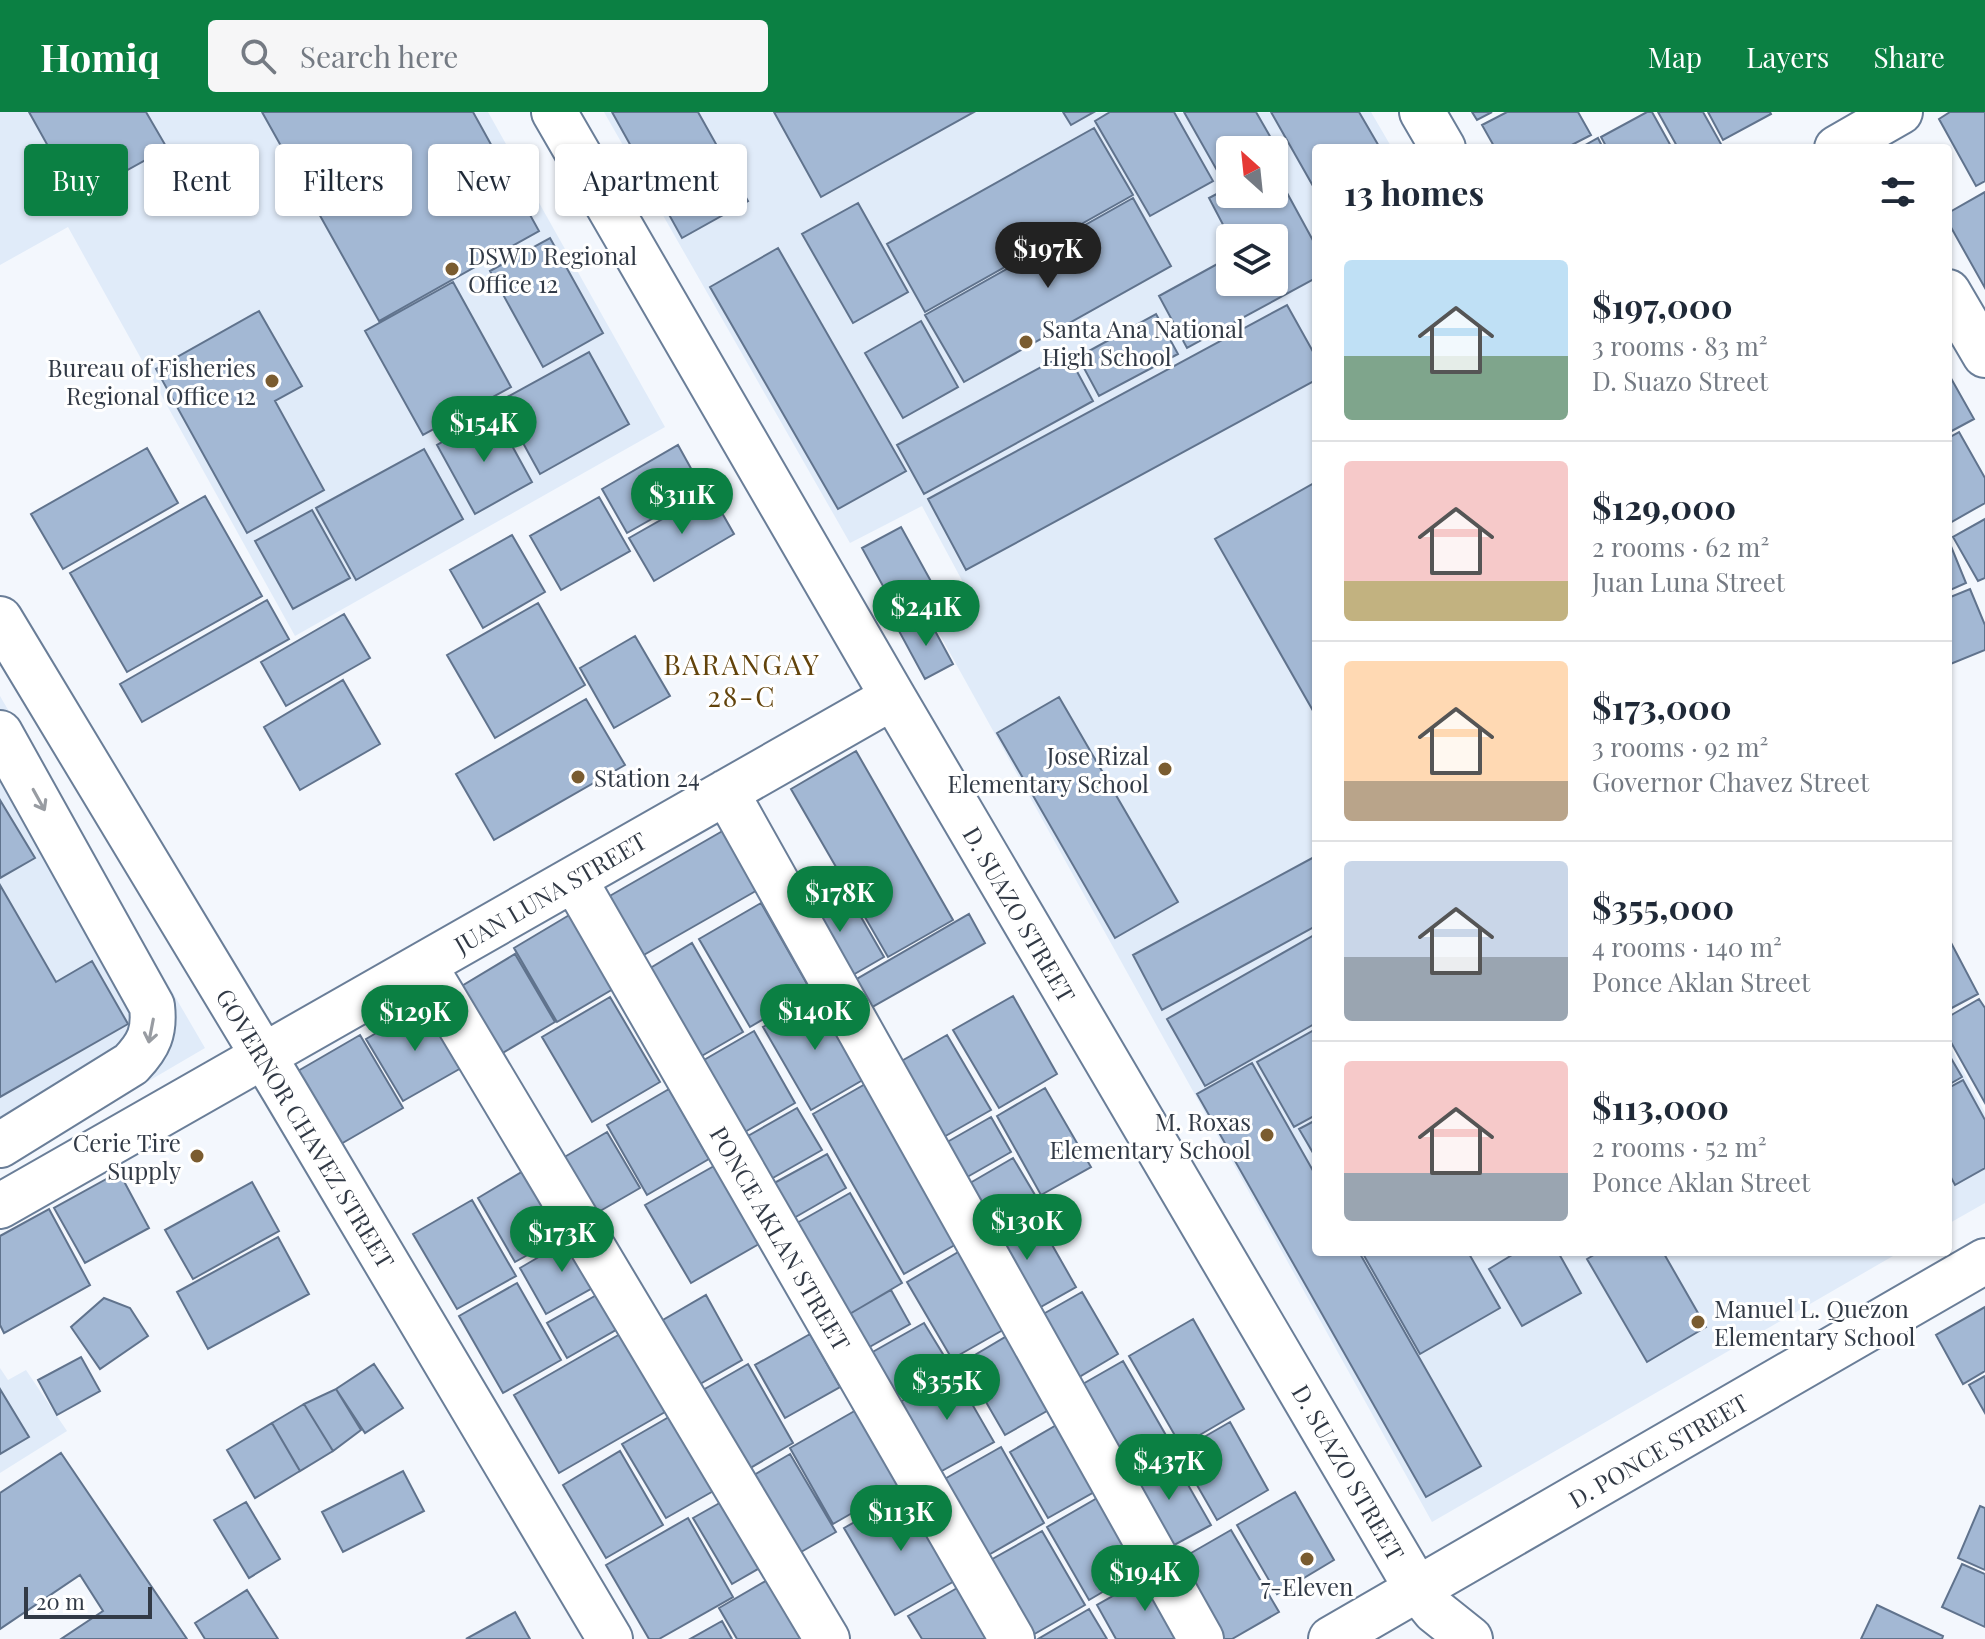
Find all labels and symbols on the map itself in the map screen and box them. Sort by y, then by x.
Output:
north arrow [1216,136,1288,208]
pin: $197K [992,222,1104,290]
place label: DSWD Regional Office 12 [468,239,637,299]
marker: DSWD Regional Office 12 [443,260,461,278]
place label: Santa Ana National High School [1042,312,1244,372]
marker: Santa Ana National High School [1017,333,1035,351]
place label: Bureau of Fisheries Regional Office 12 [48,351,256,411]
marker: Bureau of Fisheries Regional Office 12 [263,372,281,390]
pin: $154K [428,396,540,464]
pin: $311K [626,468,738,536]
pin: $241K [870,580,982,648]
district label: BARANGAY 28-C [663,645,821,714]
place label: Jose Rizal Elementary School [948,739,1149,799]
marker: Jose Rizal Elementary School [1156,760,1174,778]
place label: Station 24 [594,761,700,793]
marker: Station 24 [569,768,587,786]
one-way arrow [31,788,47,812]
street label: D. SUAZO STREET [957,820,1083,1008]
street label: JUAN LUNA STREET [447,824,652,961]
pin: $178K [784,866,896,934]
street label: GOVERNOR CHAVEZ STREET [210,982,403,1274]
pin: $140K [759,984,871,1052]
pin: $129K [359,985,471,1053]
one-way arrow [142,1017,157,1043]
place label: M. Roxas Elementary School [1050,1105,1251,1165]
street label: PONCE AKLAN STREET [704,1120,858,1356]
place label: Cerie Tire Supply [73,1126,181,1186]
marker: M. Roxas Elementary School [1258,1126,1276,1144]
marker: Cerie Tire Supply [188,1147,206,1165]
pin: $130K [971,1194,1083,1262]
pin: $173K [506,1206,618,1274]
place label: Manuel L. Quezon Elementary School [1714,1292,1916,1352]
marker: Manuel L. Quezon Elementary School [1689,1313,1707,1331]
pin: $355K [891,1354,1003,1422]
street label: D. SUAZO STREET [1286,1378,1412,1566]
street label: D. PONCE STREET [1563,1386,1754,1514]
pin: $437K [1113,1434,1225,1502]
pin: $113K [845,1485,957,1553]
pin: $194K [1089,1545,1201,1613]
marker: 7-Eleven [1298,1550,1316,1568]
place label: 7-Eleven [1261,1570,1353,1602]
scale bar [24,1583,152,1619]

